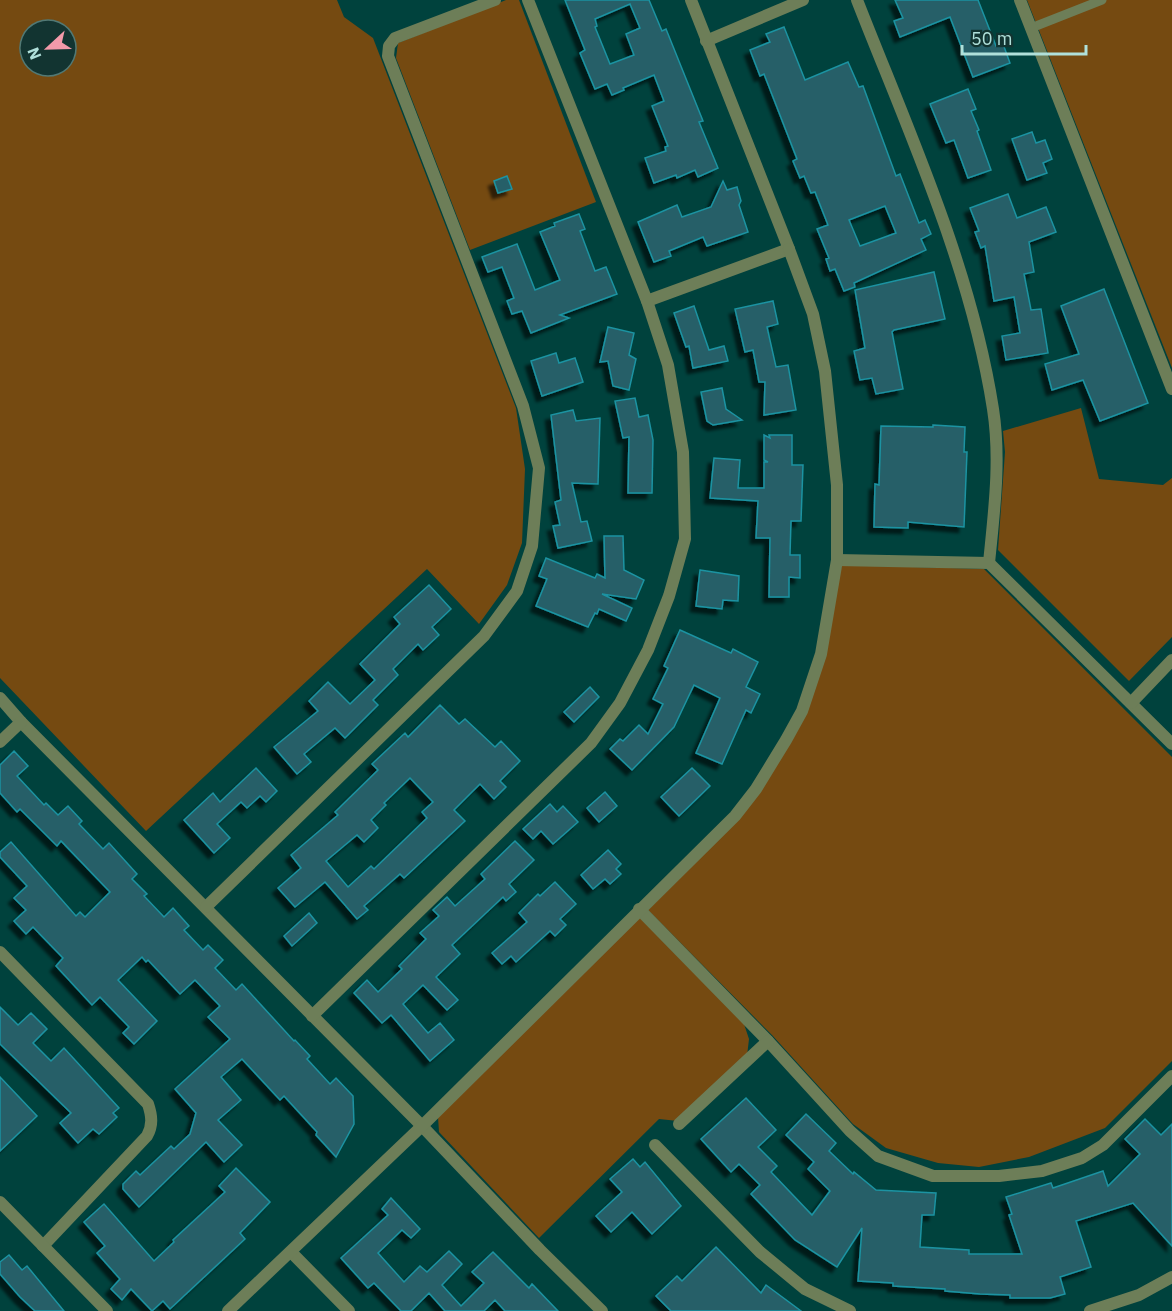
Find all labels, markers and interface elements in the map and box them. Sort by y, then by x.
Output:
north arrow [18,18,78,78]
scale bar [962,18,1086,56]
text: 50 m [971,27,1013,50]
text: N [23,44,46,63]

